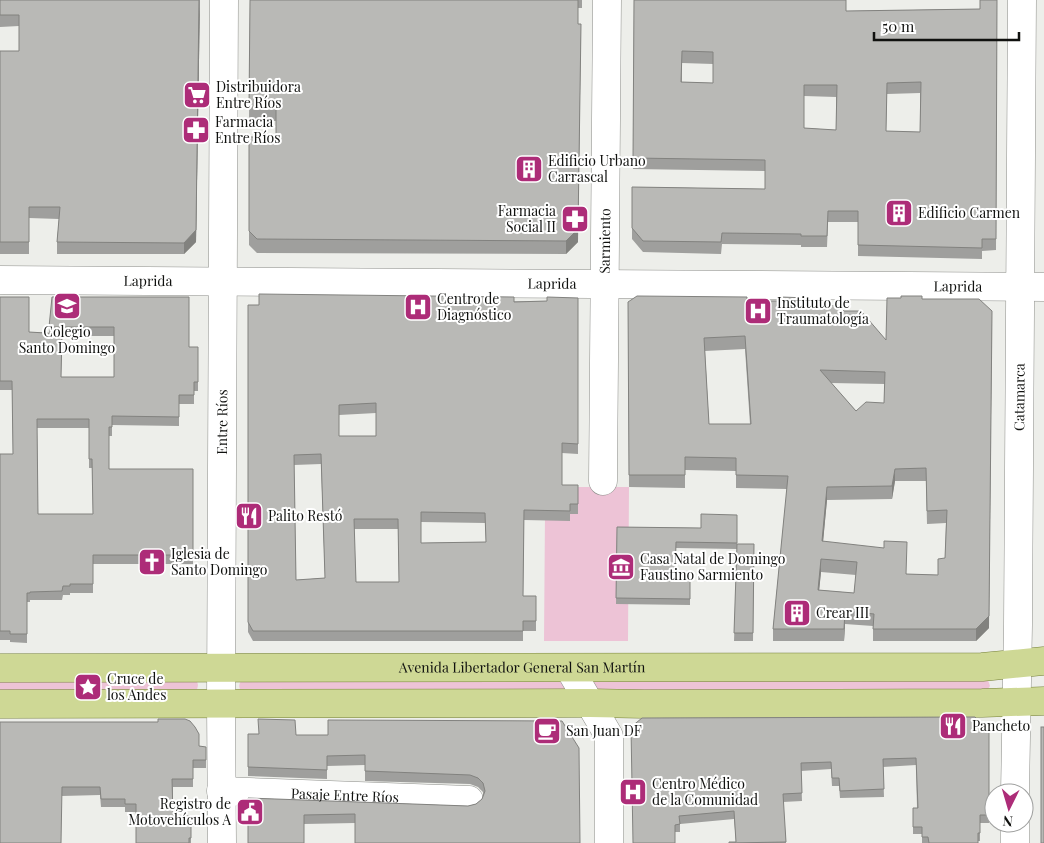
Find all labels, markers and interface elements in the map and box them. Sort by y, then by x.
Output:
scale bar [874,10,1019,42]
text: 50 m [882,16,915,36]
place label: Distribuidora Entre Ríos [216,77,301,112]
supermarket icon: Distribuidora Entre Ríos [182,80,212,110]
place label: Farmacia Entre Ríos [215,112,280,147]
pharmacy icon: Farmacia Entre Ríos [181,115,211,145]
place label: Edificio Urbano Carrascal [548,151,646,186]
building icon: Edificio Urbano Carrascal [514,154,544,184]
building icon: Edificio Carmen [884,198,914,228]
place label: Farmacia Social II [498,201,556,236]
place label: Edificio Carmen [918,203,1021,222]
pharmacy icon: Farmacia Social II [560,204,590,234]
street label: Sarmiento [595,208,614,274]
street label: Laprida [124,271,172,290]
street label: Laprida [528,274,576,293]
street label: Laprida [934,276,982,296]
place label: Centro de Diagnóstico [437,289,512,324]
school or university icon: Colegio Santo Domingo [52,291,82,321]
hospital icon: Centro de Diagnóstico [403,292,433,322]
place label: Instituto de Traumatología [777,293,869,328]
hospital icon: Instituto de Traumatología [743,296,773,326]
place label: Colegio Santo Domingo [19,322,116,357]
street label: Catamarca [1009,363,1029,431]
street label: Entre Ríos [212,389,231,455]
restaurant icon: Palito Restó [234,501,264,531]
place label: Palito Restó [268,506,343,525]
place label: Iglesia de Santo Domingo [171,544,268,579]
church icon: Iglesia de Santo Domingo [137,547,167,577]
place label: Casa Natal de Domingo Faustino Sarmiento [640,549,786,584]
museum icon: Casa Natal de Domingo Faustino Sarmiento [606,552,636,582]
building icon: Crear III [782,598,812,628]
place label: Crear III [816,603,870,622]
street label: Avenida Libertador General San Martín [398,657,646,677]
place label: Cruce de los Andes [107,669,166,704]
place icon: Cruce de los Andes [73,672,103,702]
restaurant icon: Pancheto [938,711,968,741]
cafe icon: San Juan DF [532,716,562,746]
place label: Pancheto [972,716,1030,735]
place label: San Juan DF [566,721,642,740]
place label: Centro Médico de la Comunidad [652,774,758,809]
hospital icon: Centro Médico de la Comunidad [618,777,648,807]
north arrow [984,783,1034,833]
street label: Pasaje Entre Ríos [291,784,399,806]
place label: Registro de Motovehículos A [128,794,231,829]
public building icon: Registro de Motovehículos A [235,797,265,827]
text: N [1002,812,1014,831]

